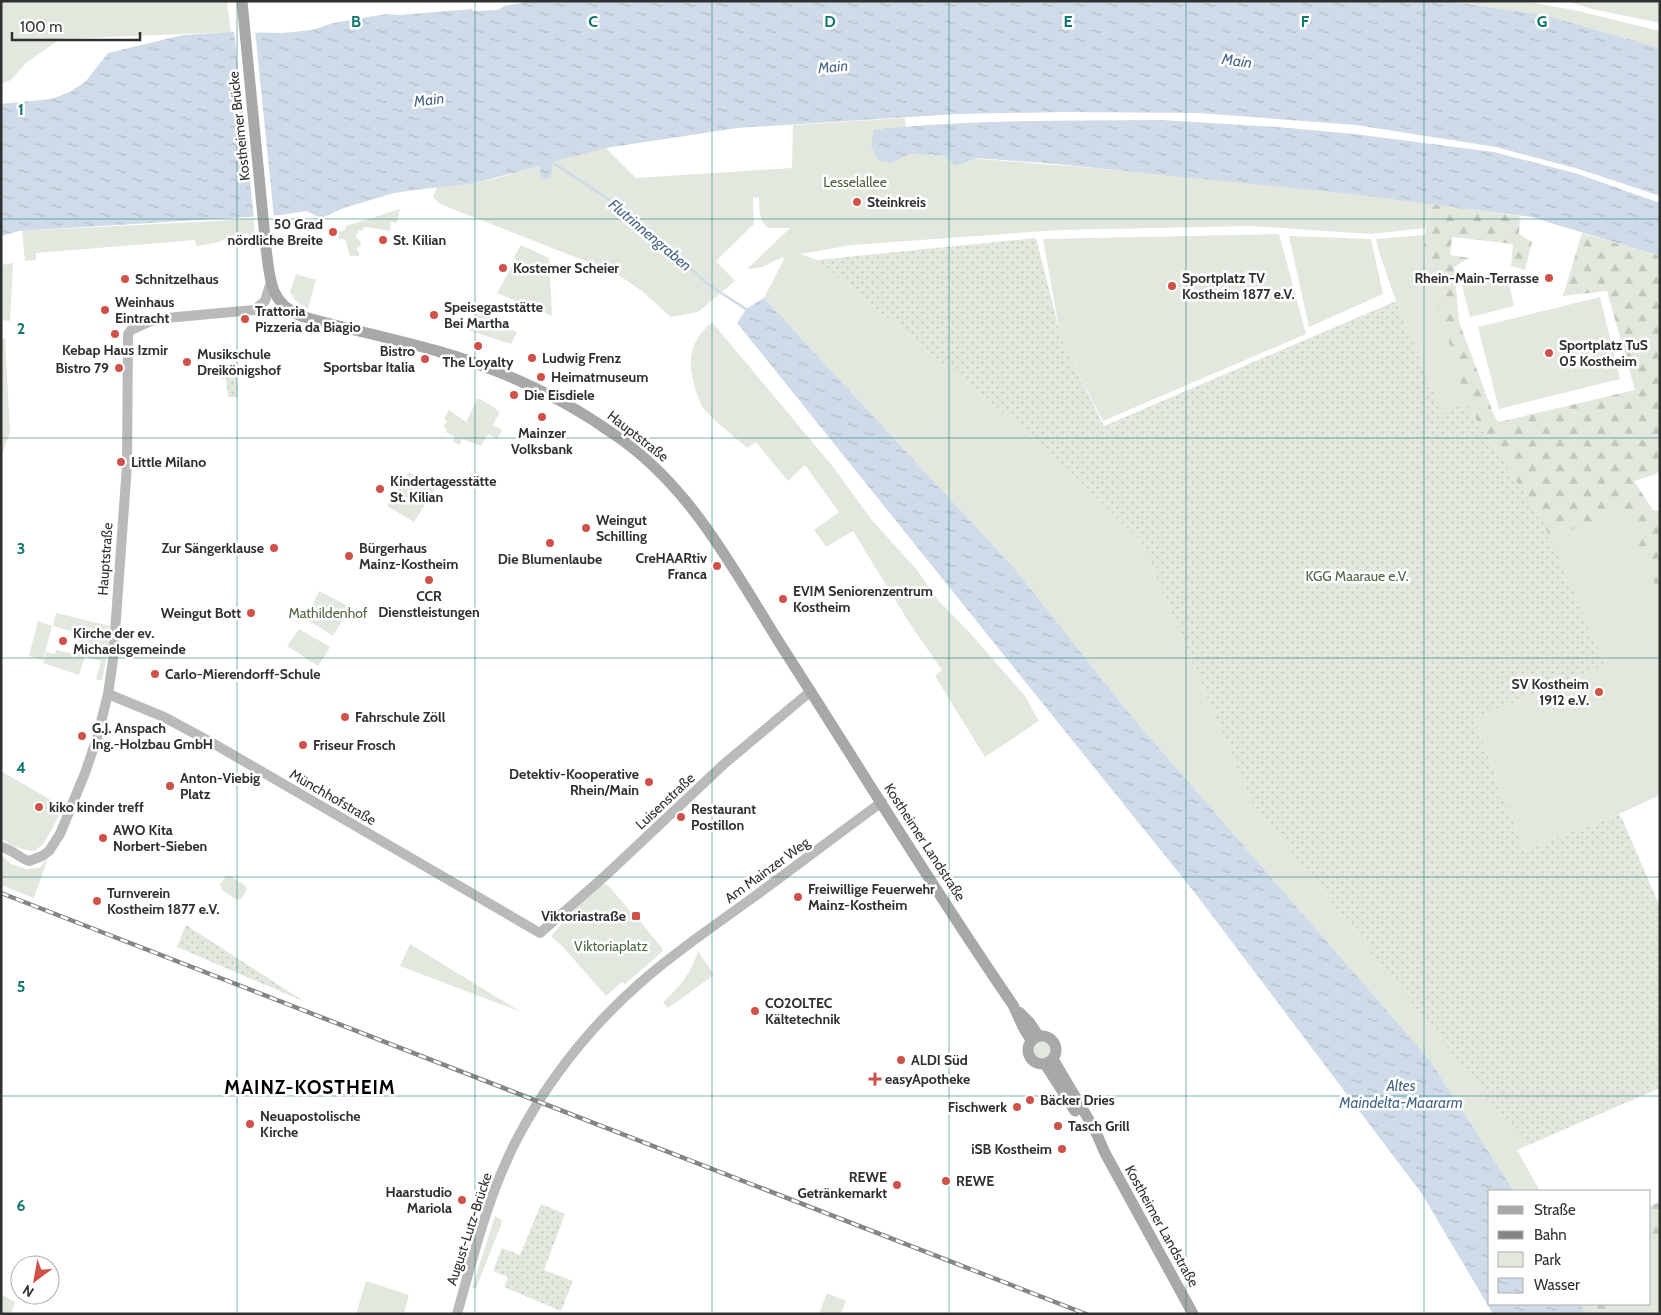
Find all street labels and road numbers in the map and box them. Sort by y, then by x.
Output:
street label: Kostheimer Brücke [224,70,254,182]
street label: Hauptstraße [604,406,672,466]
street label: Hauptstraße [93,522,117,596]
street label: Münchhofstraße [287,765,379,829]
street label: Luisenstraße [632,769,698,833]
street label: Kostheimer Landstraße [880,780,970,904]
street label: Am Mainzer Weg [721,832,814,907]
street label: Kostheimer Landstraße [1121,1162,1203,1290]
street label: August-Lutz-Brücke [442,1170,496,1288]

